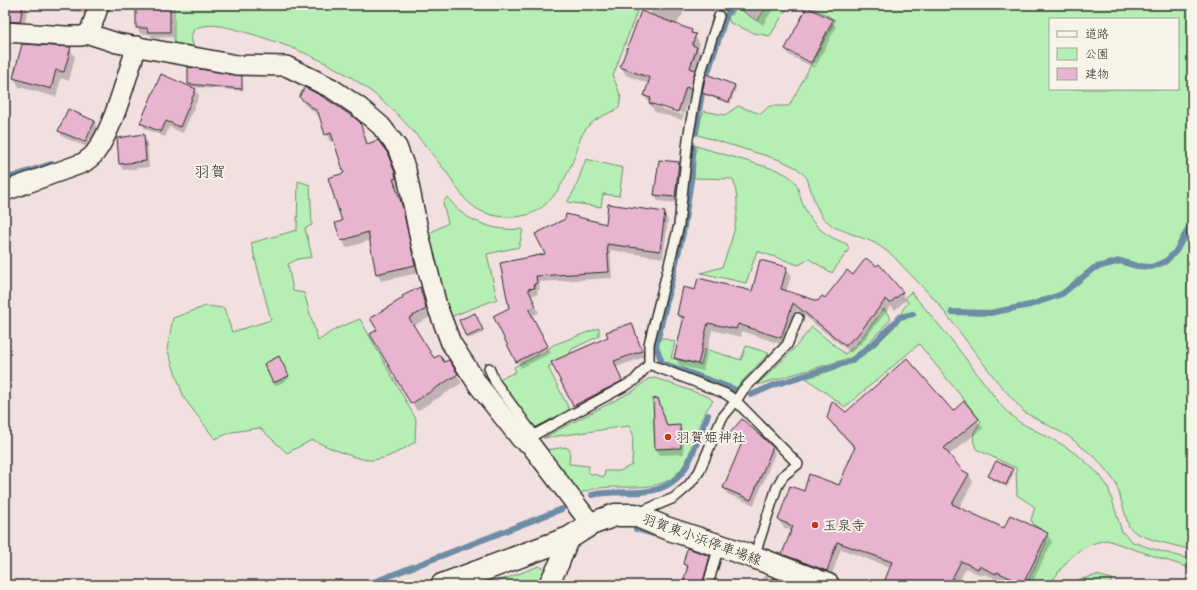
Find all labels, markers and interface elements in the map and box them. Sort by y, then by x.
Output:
legend [1049,18,1179,90]
text: 道路 [1085,27,1109,42]
text: 公園 [1085,47,1109,62]
text: 建物 [1085,67,1109,82]
district label: 羽賀 [194,163,226,182]
place label: 羽賀姫神社 [676,429,746,446]
marker: 羽賀姫神社 [663,432,673,442]
street label: 羽賀東小浜停車場線 [640,510,764,569]
place label: 玉泉寺 [823,517,865,534]
marker: 玉泉寺 [810,520,820,530]

